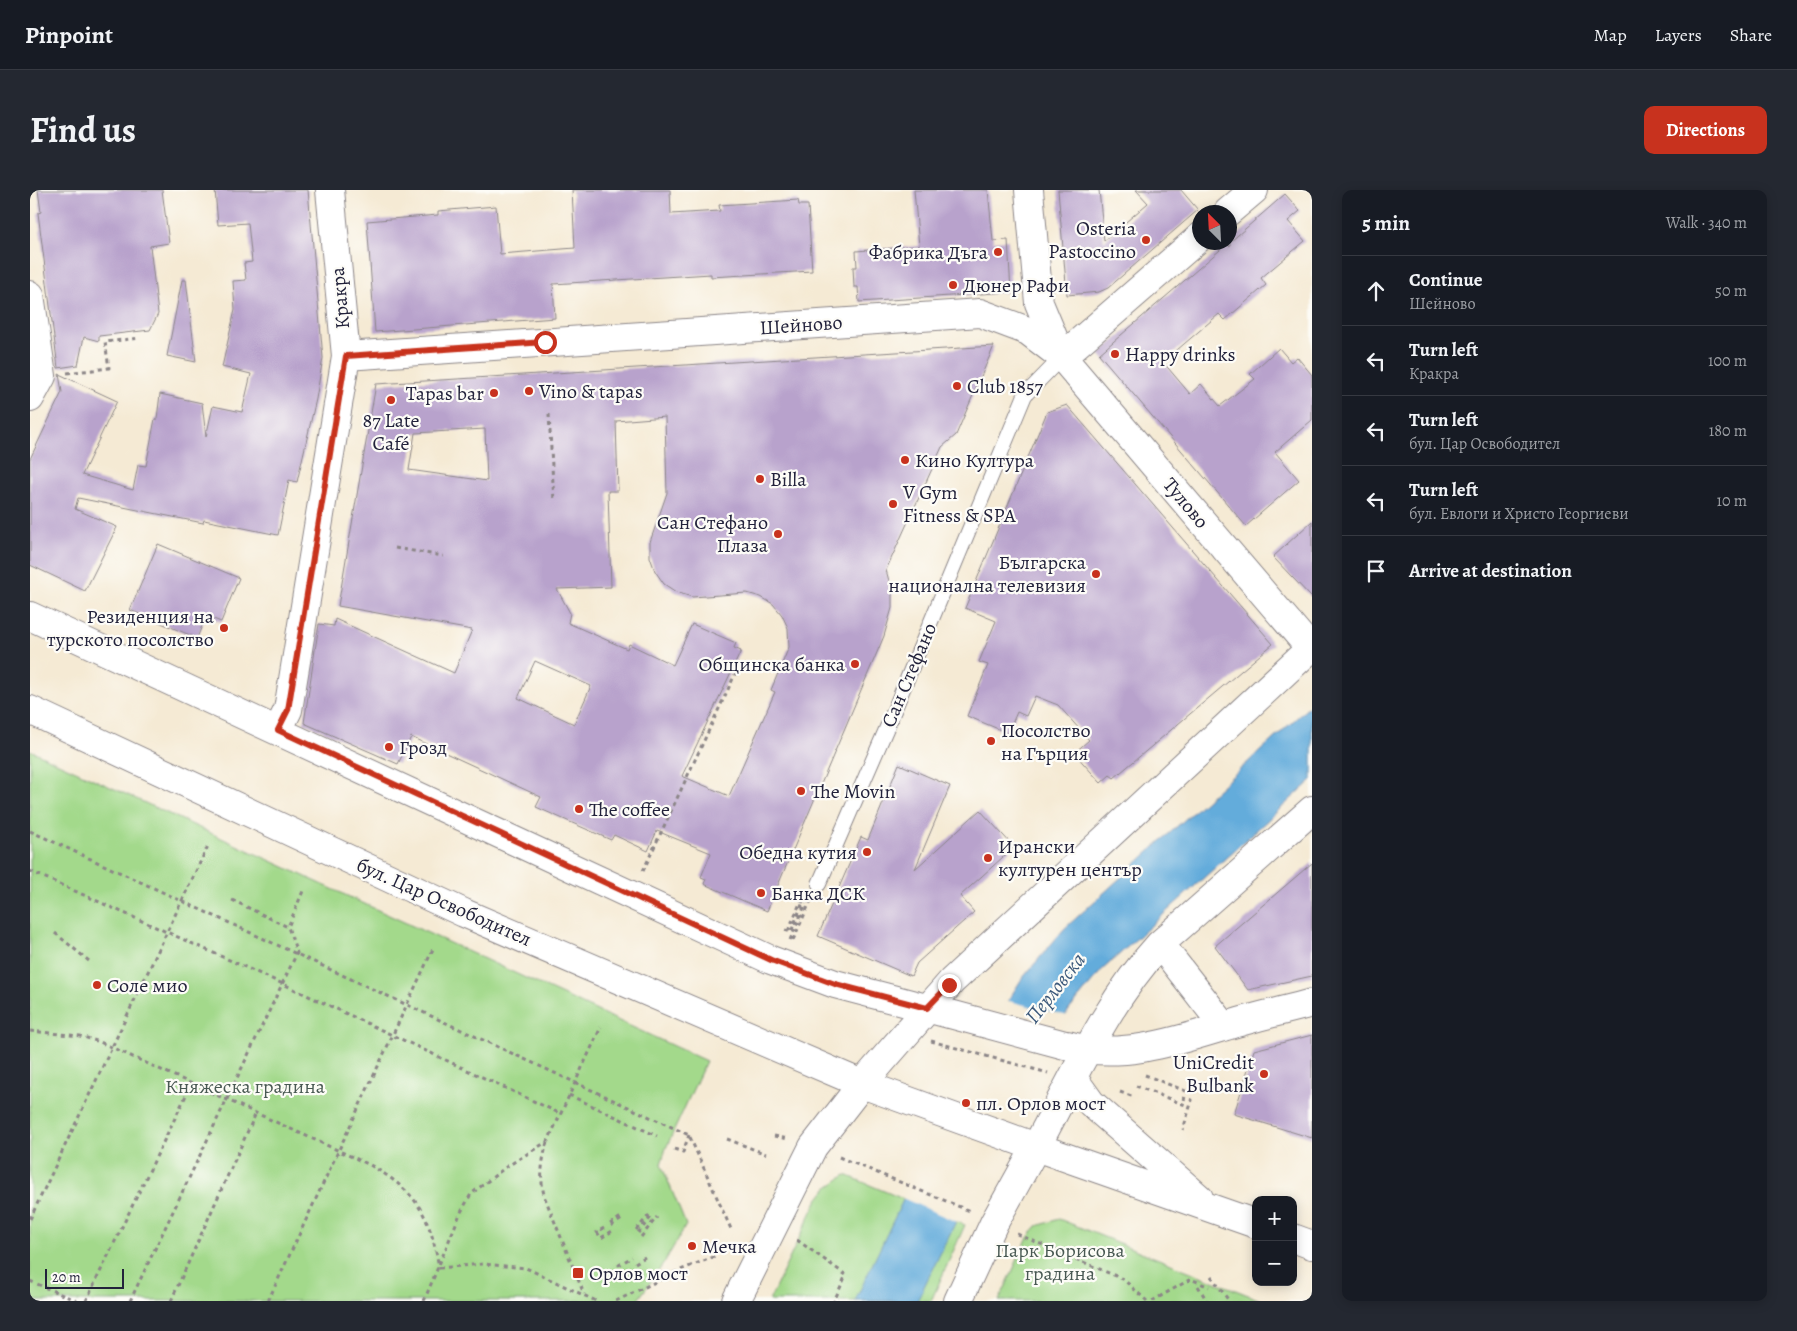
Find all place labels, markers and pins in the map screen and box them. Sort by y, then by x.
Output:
place label: Osteria Pastoccino [1048,215,1137,265]
marker: Osteria Pastoccino [1140,234,1152,246]
place label: Фабрика Дъга [869,239,989,266]
marker: Фабрика Дъга [992,246,1004,258]
place label: Дюнер Рафи [963,272,1069,299]
marker: Дюнер Рафи [947,279,959,291]
place label: Happy drinks [1125,341,1236,368]
marker: Happy drinks [1109,348,1121,360]
place label: Club 1857 [967,373,1043,400]
place label: Vino & tapas [538,378,643,405]
place label: Tapas bar [406,380,484,407]
marker: Club 1857 [951,380,963,392]
marker: Vino & tapas [523,385,535,397]
marker: Tapas bar [488,387,500,399]
marker: 87 Late Café [385,394,397,406]
place label: 87 Late Café [362,407,420,457]
place label: Кино Култура [915,447,1035,474]
marker: Кино Култура [899,454,911,466]
place label: Billa [770,466,807,493]
marker: Billa [754,473,766,485]
place label: V Gym Fitness & SPA [902,479,1016,529]
marker: V Gym Fitness & SPA [887,498,899,510]
place label: Сан Стефано Плаза [657,509,769,559]
marker: Сан Стефано Плаза [772,528,784,540]
place label: Българска национална телевизия [888,549,1087,599]
marker: Българска национална телевизия [1090,568,1102,580]
place label: Резиденция на турското посолство [47,603,215,653]
marker: Резиденция на турското посолство [218,622,230,634]
place label: Общинска банка [698,651,846,678]
marker: Общинска банка [849,658,861,670]
place label: Посолство на Гърция [1001,717,1091,767]
place label: Грозд [399,734,447,761]
marker: Посолство на Гърция [985,735,997,747]
marker: Грозд [383,741,395,753]
place label: The Movin [811,778,895,805]
marker: The Movin [795,785,807,797]
place label: The coffee [589,796,670,823]
marker: The coffee [573,803,585,815]
place label: Ирански културен център [998,833,1142,883]
place label: Обедна кутия [739,839,857,866]
marker: Обедна кутия [861,846,873,858]
marker: Ирански културен център [982,852,994,864]
place label: Банка ДСК [771,880,865,907]
marker: Банка ДСК [755,887,767,899]
place label: Соле мио [107,972,188,999]
marker: Соле мио [91,979,103,991]
place label: UniCredit Bulbank [1173,1049,1254,1099]
marker: UniCredit Bulbank [1258,1068,1270,1080]
place label: пл. Орлов мост [976,1090,1106,1117]
marker: пл. Орлов мост [960,1097,972,1109]
place label: Мечка [702,1233,757,1260]
marker: Мечка [686,1240,698,1252]
place label: Орлов мост [589,1260,688,1287]
marker: Орлов мост [571,1266,585,1280]

